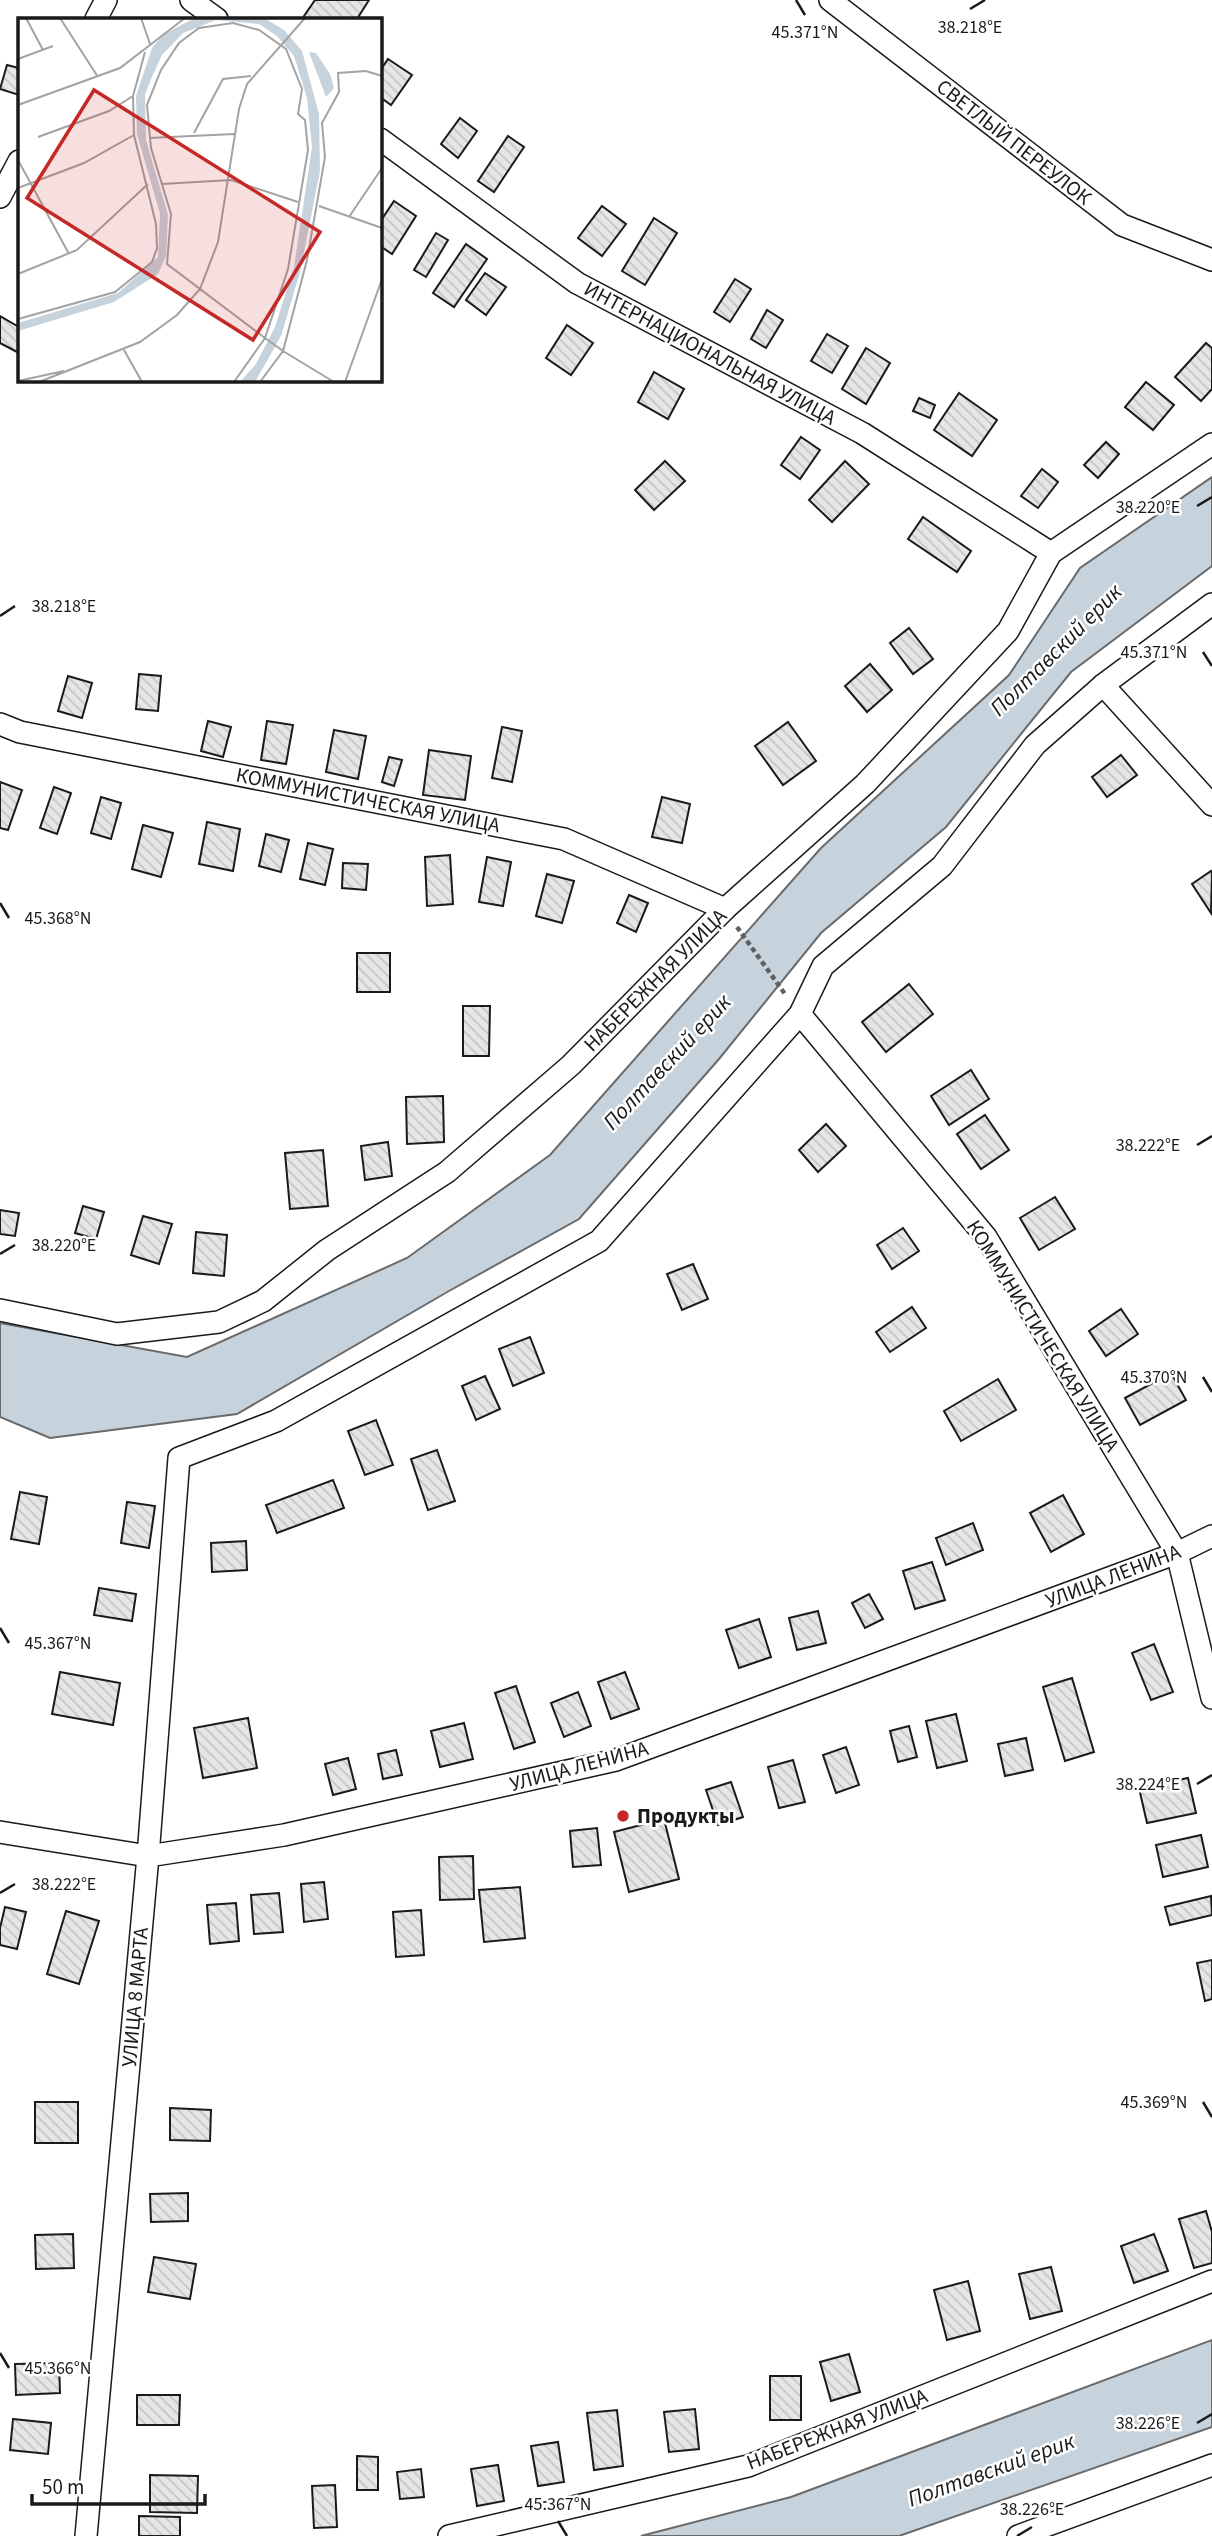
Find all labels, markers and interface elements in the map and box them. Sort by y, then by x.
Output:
text: 38.218°E [938,15,1002,40]
inset map [18,18,382,382]
text: 45.371°N [772,20,838,45]
street label: СВЕТЛЫЙ ПЕРЕУЛОК [930,72,1099,213]
street label: ИНТЕРНАЦИОНАЛЬНАЯ УЛИЦА [579,274,842,433]
text: 38.220°E [1116,495,1180,520]
water label: Полтавский ерик [982,576,1130,724]
text: 38.218°E [32,594,96,619]
text: 45.371°N [1121,640,1187,665]
street label: КОММУНИСТИЧЕСКАЯ УЛИЦА [233,760,503,840]
street label: НАБЕРЕЖНАЯ УЛИЦА [577,901,734,1058]
text: 45.368°N [25,906,91,931]
water label: Полтавский ерик [595,986,740,1137]
text: 38.222°E [1116,1133,1180,1158]
street label: КОММУНИСТИЧЕСКАЯ УЛИЦА [959,1214,1127,1458]
text: 38.220°E [32,1233,96,1258]
text: 45.370°N [1121,1365,1187,1390]
street label: УЛИЦА ЛЕНИНА [1041,1536,1185,1616]
text: 45.367°N [25,1631,91,1656]
street label: УЛИЦА ЛЕНИНА [506,1733,652,1799]
text: 38.224°E [1116,1772,1180,1797]
place label: Продукты [637,1801,734,1831]
marker: Продукты [615,1808,631,1824]
text: 38.222°E [32,1872,96,1897]
street label: УЛИЦА 8 МАРТА [114,1925,156,2068]
text: 45.369°N [1121,2090,1187,2115]
text: 45.366°N [25,2356,91,2381]
street label: НАБЕРЕЖНАЯ УЛИЦА [742,2380,932,2477]
text: 38.226°E [1116,2411,1180,2436]
water label: Полтавский ерик [903,2424,1080,2516]
scale bar [32,2462,205,2506]
text: 50 m [42,2472,84,2502]
text: 45.367°N [525,2492,591,2517]
text: 38.226°E [1000,2497,1064,2522]

